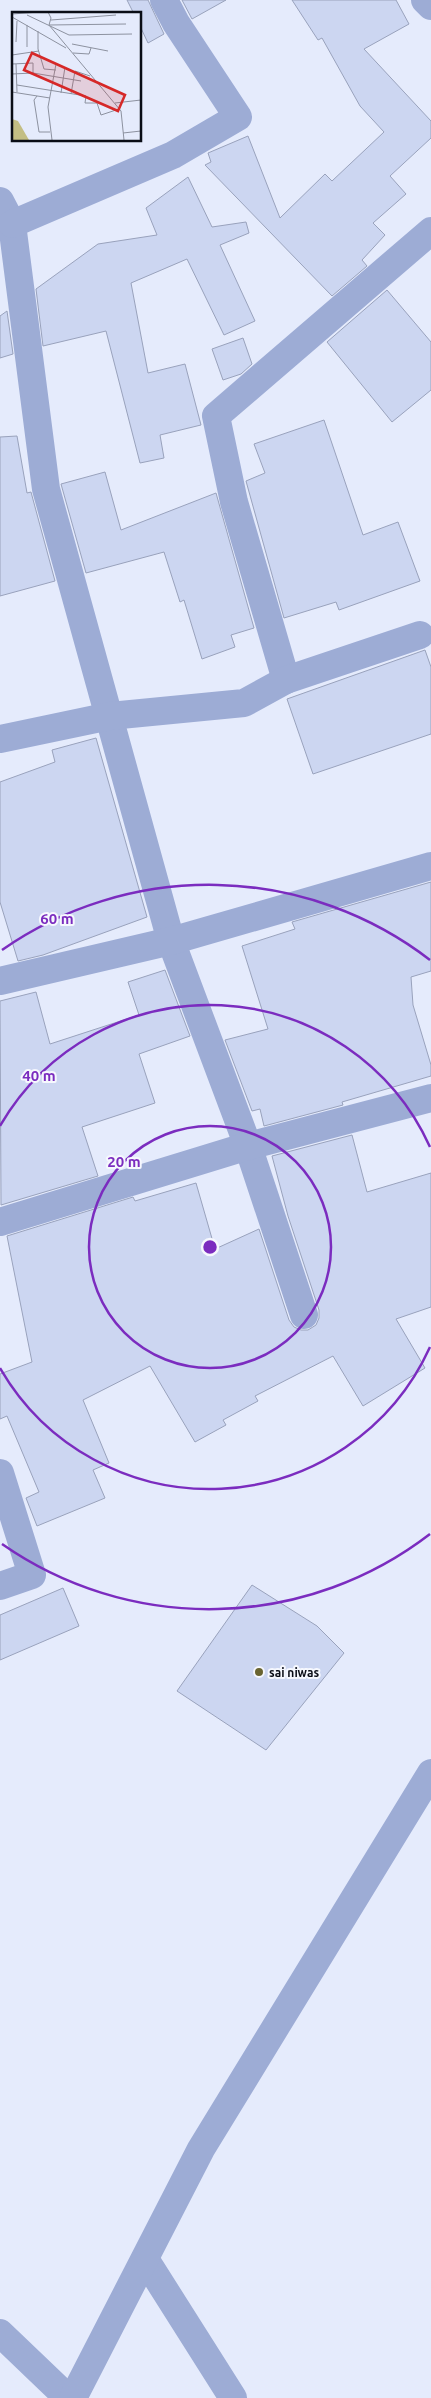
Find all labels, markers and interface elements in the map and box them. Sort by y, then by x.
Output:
inset map [12,12,141,141]
text: 60 m [40,910,74,927]
text: 40 m [22,1067,56,1084]
text: 20 m [107,1153,141,1170]
centre of rings [201,1238,219,1256]
marker: sai niwas [253,1666,265,1678]
place label: sai niwas [269,1666,319,1679]

